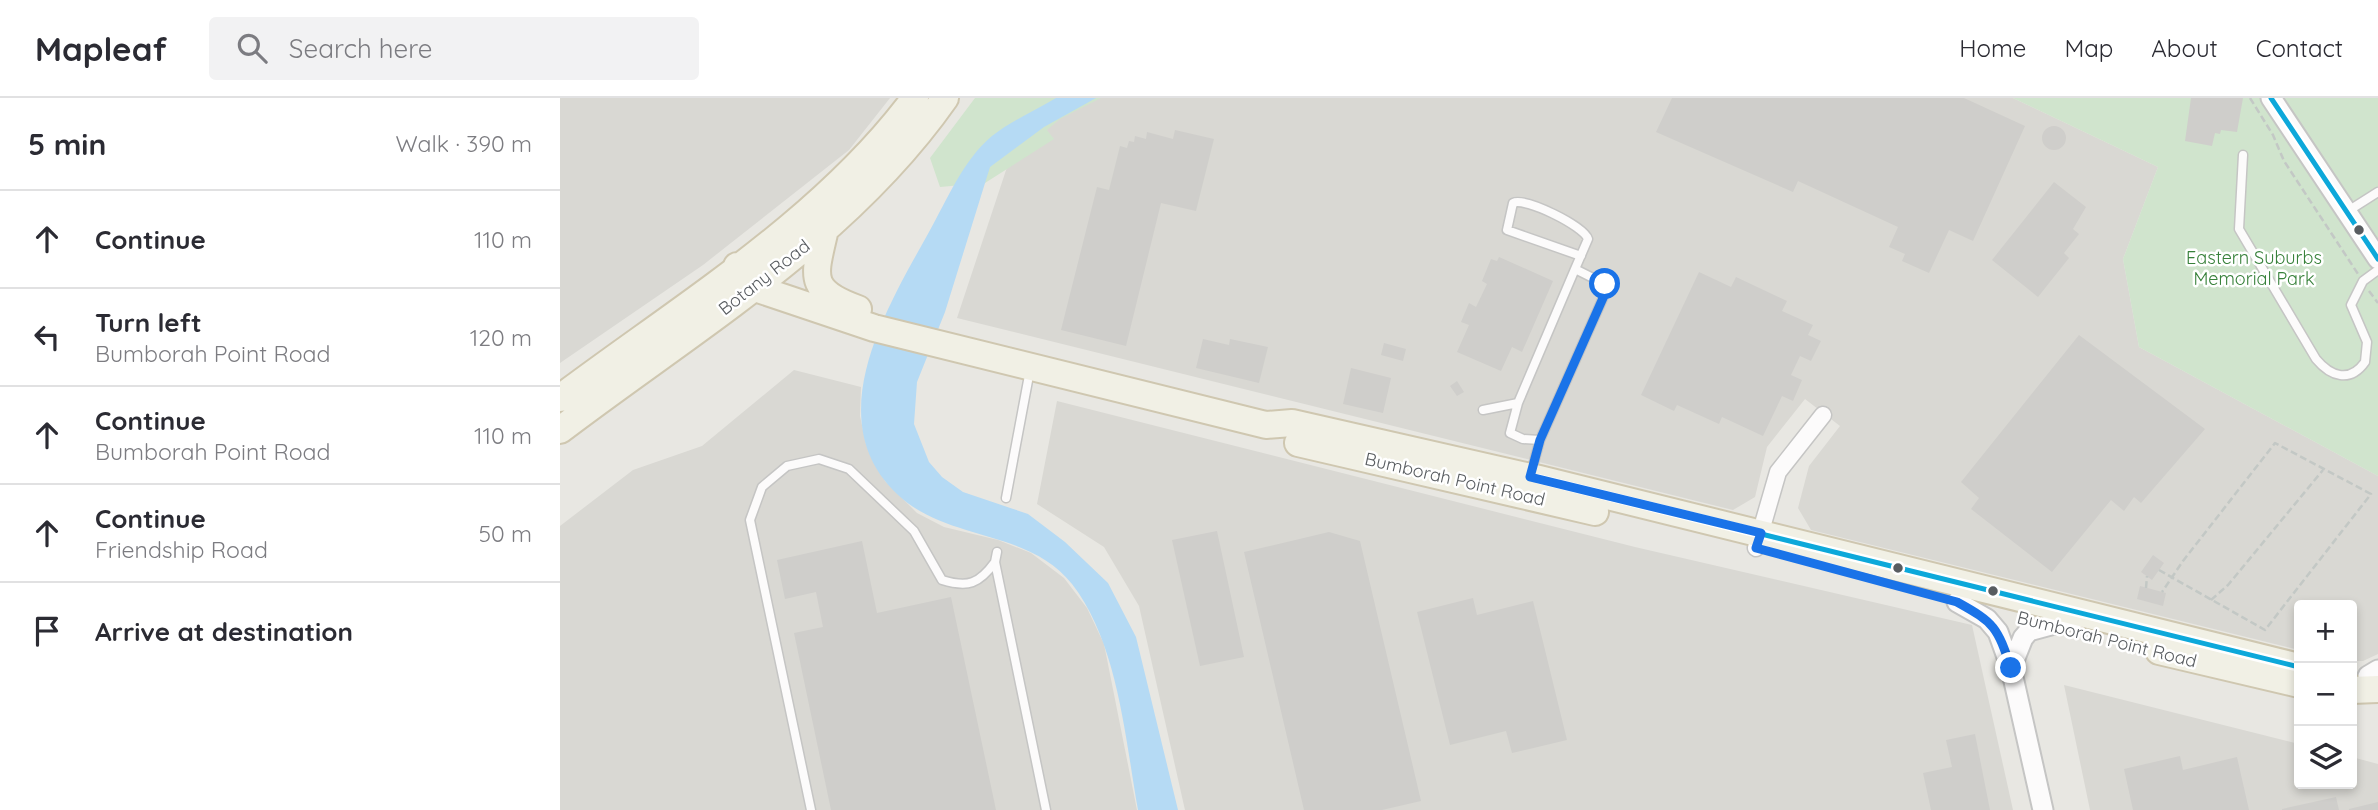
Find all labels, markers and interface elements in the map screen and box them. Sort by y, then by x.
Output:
search box [209,17,699,80]
text: Mapleaf [35,28,167,69]
icon: search [233,29,271,67]
text: Search here [289,32,432,65]
text: Home [1959,33,2026,63]
text: Map [2064,33,2113,63]
text: About [2151,33,2218,63]
text: Contact [2256,33,2343,63]
text: 5 min [28,125,106,163]
text: Walk · 390 m [396,129,532,158]
icon: ahead [28,220,66,258]
text: Continue [95,223,206,256]
unlabelled marker [2352,223,2366,237]
text: 110 m [474,225,532,254]
street label: Botany Road [714,234,814,320]
park label: Eastern Suburbs Memorial Park [2186,246,2322,290]
route start [1589,268,1620,299]
text: Turn left [95,306,202,339]
icon: left [28,318,66,356]
text: 120 m [470,323,532,352]
text: Bumborah Point Road [95,339,330,368]
text: Continue [95,404,206,437]
icon: ahead [28,416,66,454]
text: 110 m [474,421,532,450]
text: Bumborah Point Road [95,437,330,466]
street label: Bumborah Point Road [1363,447,1547,511]
text: Continue [95,502,206,535]
icon: ahead [28,514,66,552]
text: 50 m [479,519,532,548]
text: Friendship Road [95,535,268,564]
unlabelled marker [1891,561,1905,575]
unlabelled marker [1986,584,2000,598]
map controls [2294,600,2357,789]
button: + [2294,600,2357,663]
street label: Bumborah Point Road [2015,606,2199,672]
icon: arrive [28,612,66,650]
text: Arrive at destination [95,615,353,648]
route end [1995,652,2026,683]
button: − [2294,663,2357,726]
button: layers [2294,726,2357,789]

